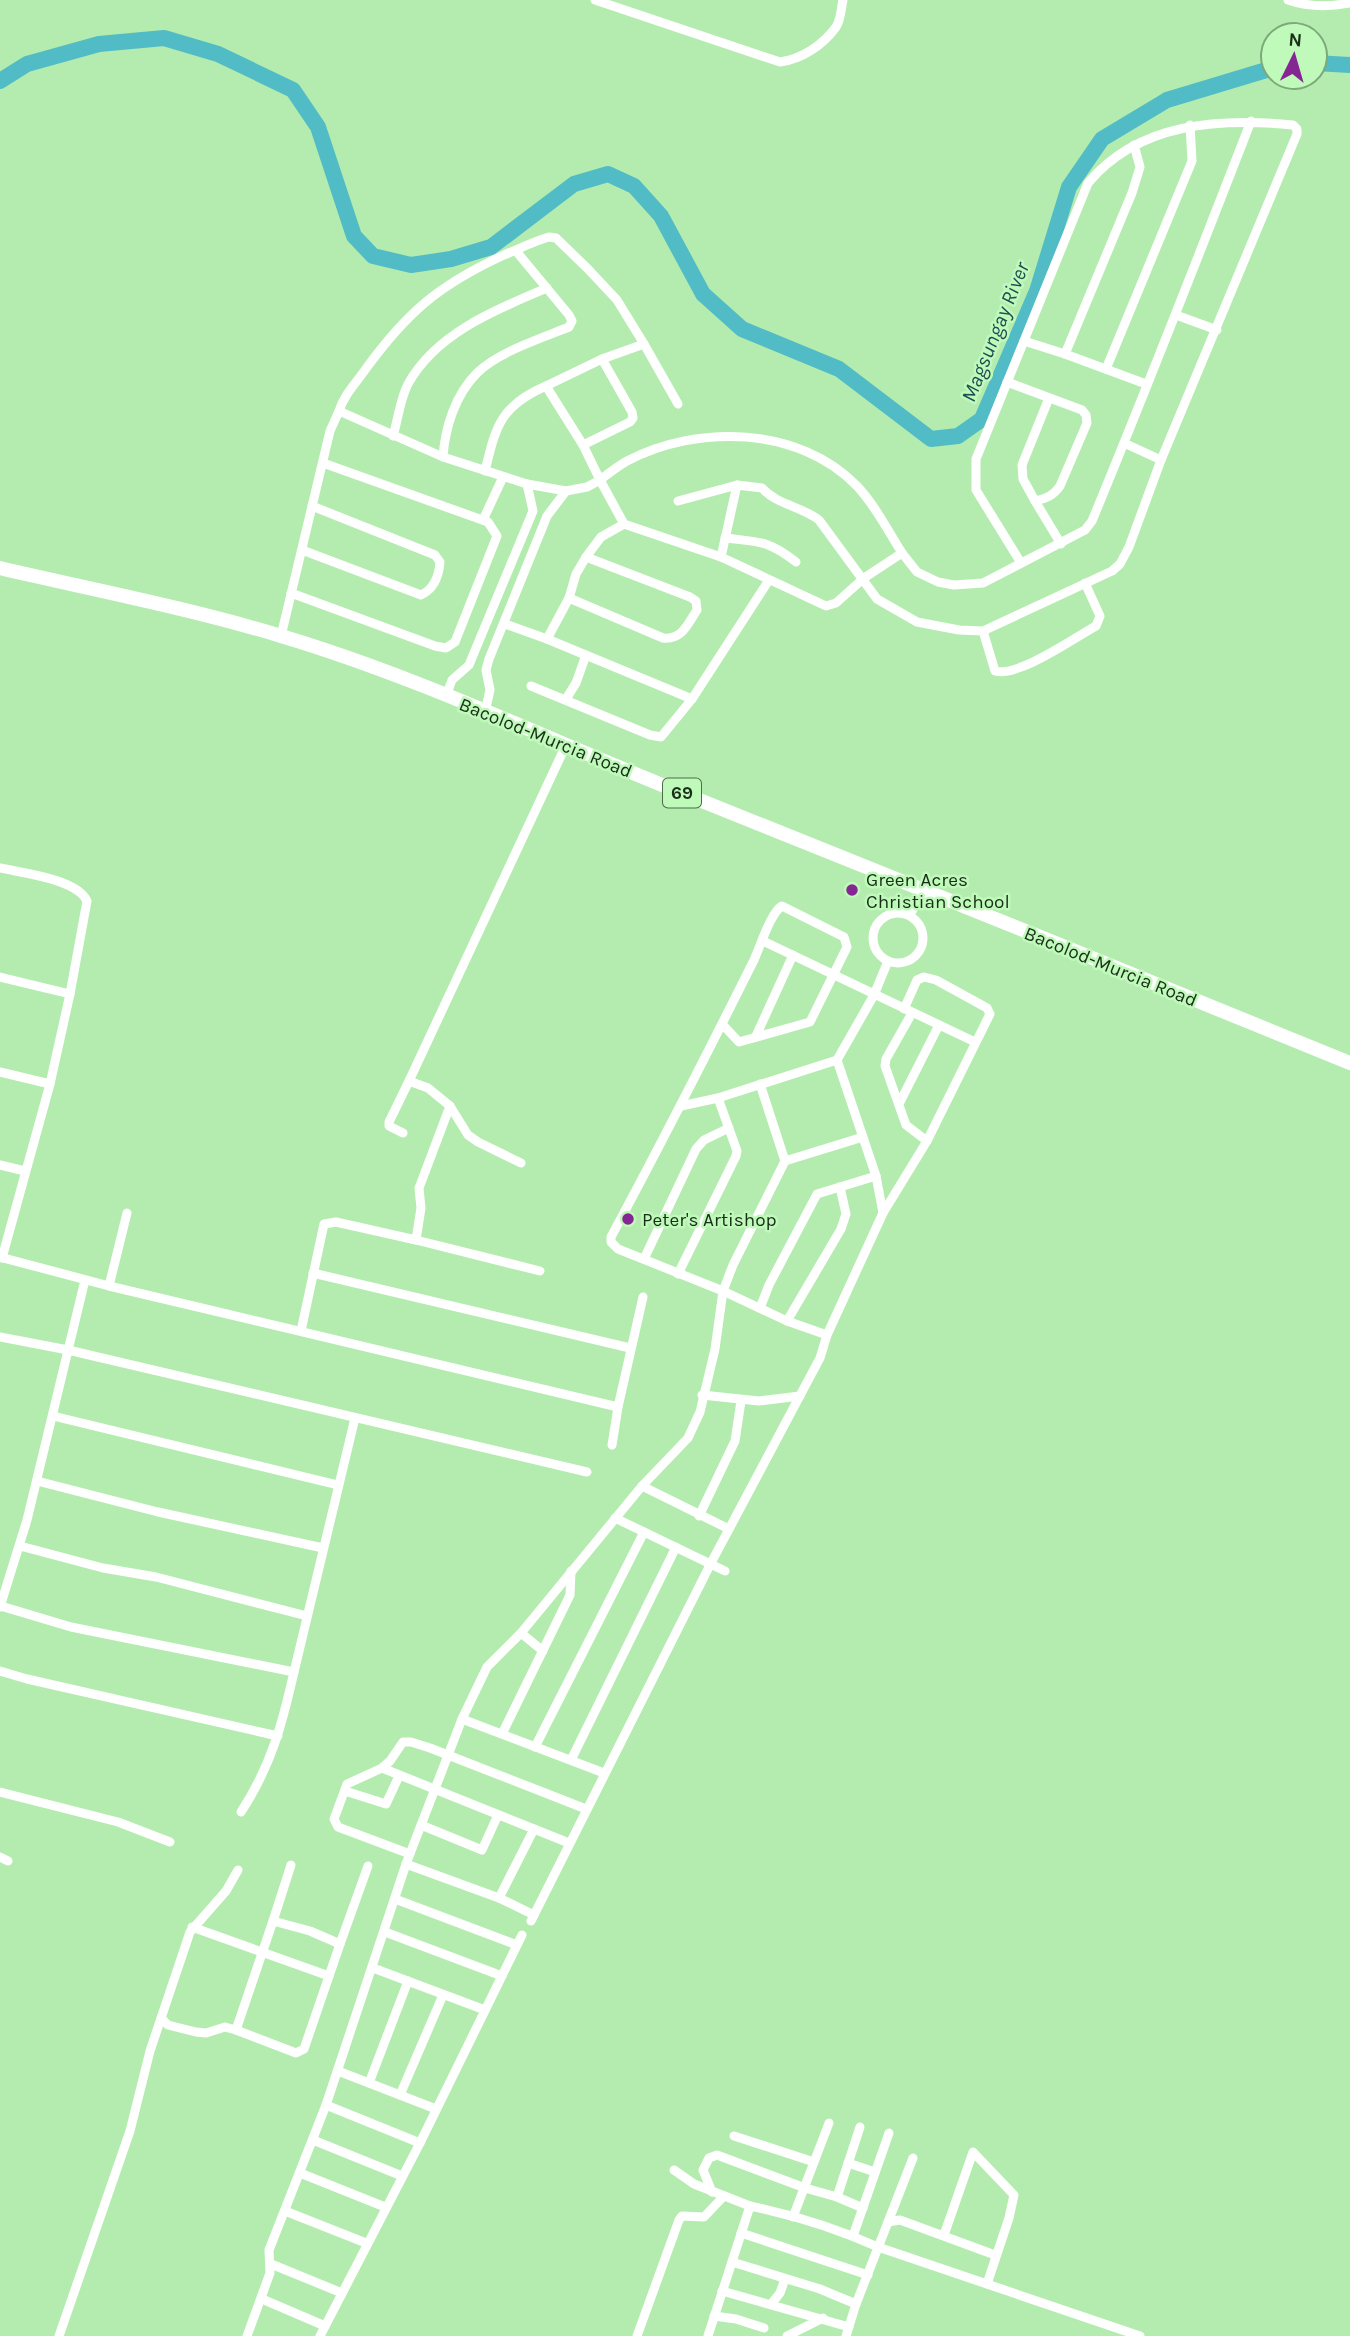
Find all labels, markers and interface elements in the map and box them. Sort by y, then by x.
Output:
north arrow [1259,21,1329,91]
text: N [1288,29,1303,52]
water label: Magsungay River [956,258,1034,405]
street label: Bacolod-Murcia Road [456,693,635,783]
road number: 69 [663,778,701,808]
place label: Green Acres Christian School [866,869,1010,913]
marker: Green Acres Christian School [844,882,860,898]
street label: Bacolod-Murcia Road [1021,922,1200,1012]
place label: Peter's Artishop [642,1209,777,1231]
marker: Peter's Artishop [620,1211,636,1227]

